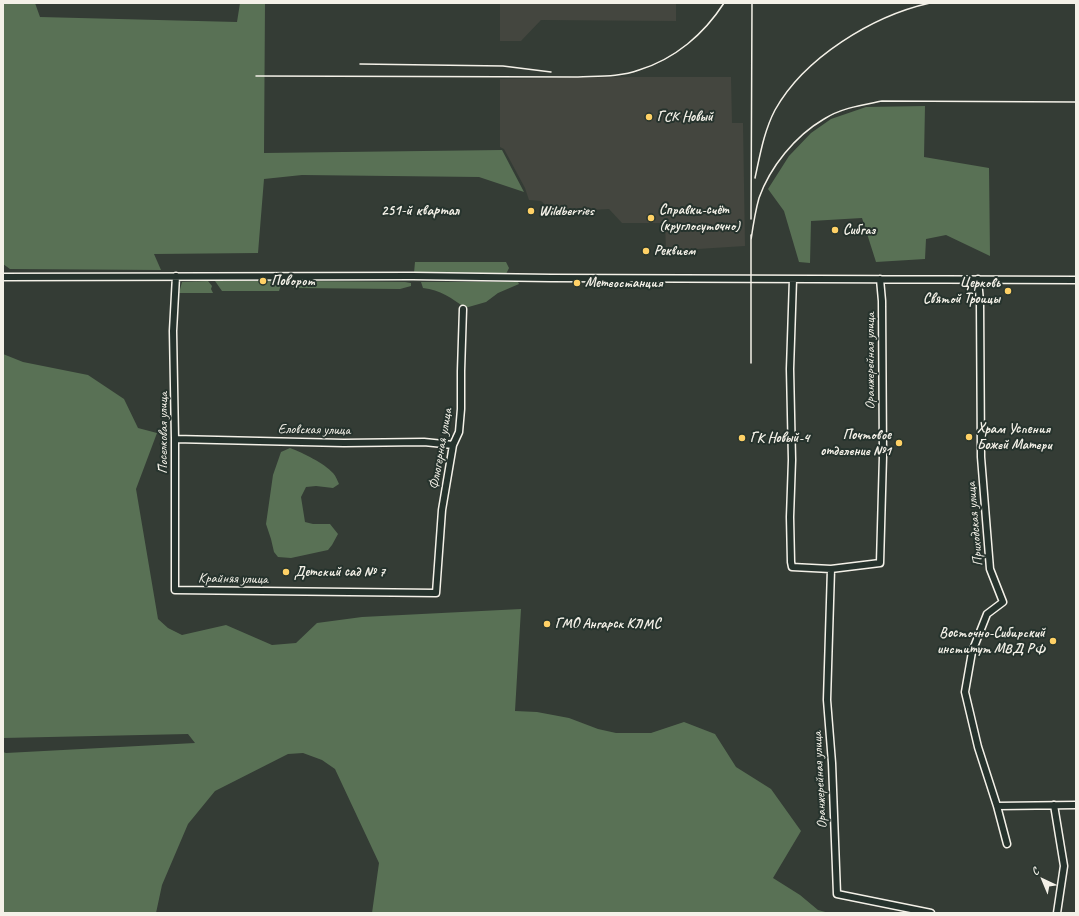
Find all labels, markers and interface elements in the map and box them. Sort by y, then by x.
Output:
place label: ГСК Новый [657,109,713,125]
marker: ГСК Новый [644,112,654,122]
district label: 251-й квартал [381,202,459,220]
place label: Справки-счёт (круглосуточно) [659,202,740,234]
place label: Wildberries [539,203,594,219]
marker: Wildberries [526,206,536,216]
marker: Справки-счёт (круглосуточно) [646,213,656,223]
place label: Сибгаз [843,222,875,238]
marker: Сибгаз [830,225,840,235]
place label: Реквием [654,243,695,259]
marker: Реквием [641,246,651,256]
place label: Поворот [271,273,315,289]
place label: Метеостанция [585,275,663,291]
place label: Церковь Святой Троицы [923,275,1000,308]
marker: Поворот [258,276,268,286]
marker: Метеостанция [572,278,582,288]
marker: Церковь Святой Троицы [1003,286,1013,296]
street label: Оранжерейная улица [862,312,878,410]
street label: Поселковая улица [155,392,171,474]
street label: Флюгерная улица [426,407,456,491]
street label: Еловская улица [278,421,350,439]
place label: Храм Успения Божей Матери [977,421,1052,454]
place label: Почтовое отделение №1 [820,427,891,460]
place label: ГК Новый-4 [750,430,809,446]
marker: Храм Успения Божей Матери [964,432,974,442]
marker: ГК Новый-4 [737,433,747,443]
marker: Почтовое отделение №1 [894,438,904,448]
street label: Приходская улица [963,481,987,567]
place label: Детский сад № 7 [294,564,385,580]
marker: Детский сад № 7 [281,567,291,577]
street label: Крайняя улица [198,570,268,588]
place label: ГМО Ангарск КЛМС [555,616,661,632]
marker: ГМО Ангарск КЛМС [542,619,552,629]
place label: Восточно-Сибирский институт МВД РФ [937,625,1045,658]
marker: Восточно-Сибирский институт МВД РФ [1048,636,1058,646]
street label: Оранжерейная улица [809,731,831,829]
north arrow [1023,860,1063,900]
text: С [1028,864,1041,878]

